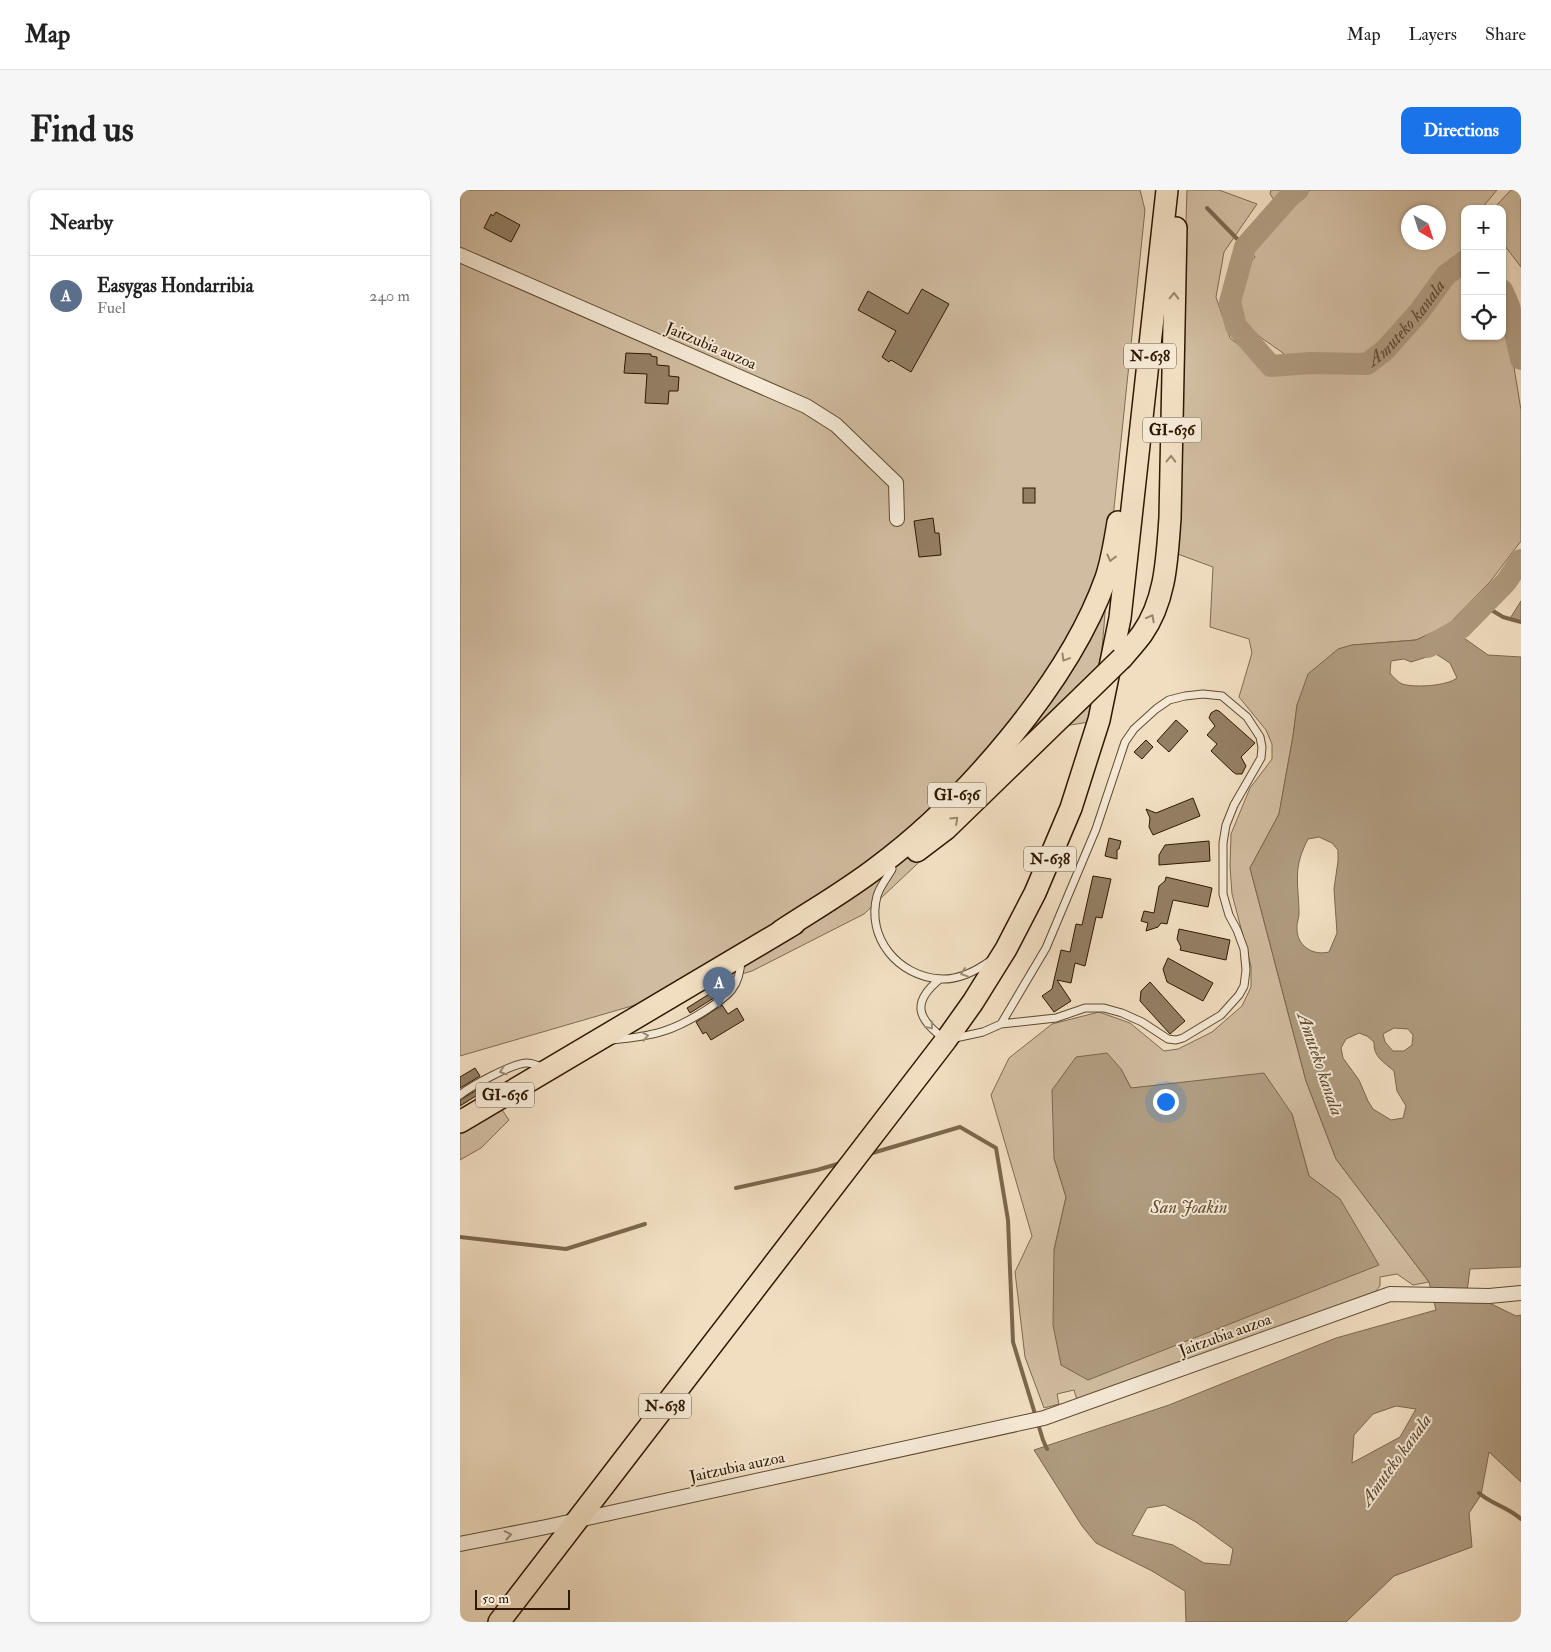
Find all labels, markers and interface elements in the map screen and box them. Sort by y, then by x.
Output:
text: Map [25,19,70,50]
text: Map [1347,23,1381,46]
text: Layers [1409,23,1457,46]
text: Share [1485,23,1526,46]
button: Directions [1401,107,1521,154]
text: Find us [30,108,134,152]
north arrow [1401,205,1446,250]
map controls [1461,205,1506,340]
button: + [1461,205,1506,250]
text: Nearby [50,209,113,236]
button: − [1461,250,1506,295]
text: Easygas Hondarribia [97,274,253,298]
water label: Amuteko kanala [1361,275,1450,373]
text: A [61,286,71,306]
text: 240 m [369,286,410,306]
one-way arrow [1169,292,1180,300]
button: locate [1461,295,1506,340]
text: Fuel [97,298,126,318]
street label: Jaitzubia auzoa [661,317,760,375]
road number: N-638 [1124,344,1176,368]
road number: GI-636 [1143,418,1201,442]
one-way arrow [1166,454,1176,462]
one-way arrow [1106,554,1116,562]
one-way arrow [1145,615,1155,624]
one-way arrow [1062,652,1072,661]
road number: GI-636 [928,782,986,808]
one-way arrow [949,817,958,826]
road number: N-638 [1024,846,1076,872]
pin: A [703,967,735,1008]
one-way arrow [961,968,969,978]
water label: Amuteko kanala [1291,1007,1348,1119]
one-way arrow [924,1020,932,1029]
one-way arrow [641,1031,649,1042]
one-way arrow [500,1065,508,1075]
road number: GI-636 [476,1082,534,1108]
your location [1153,1089,1179,1115]
water label: San Joakin [1150,1196,1227,1219]
street label: Jaitzubia auzoa [1175,1309,1275,1362]
road number: N-638 [639,1394,691,1418]
water label: Amuteko kanala [1354,1409,1437,1512]
street label: Jaitzubia auzoa [687,1447,787,1488]
one-way arrow [503,1530,512,1540]
scale bar [475,1587,570,1610]
text: 50 m [482,1590,509,1607]

